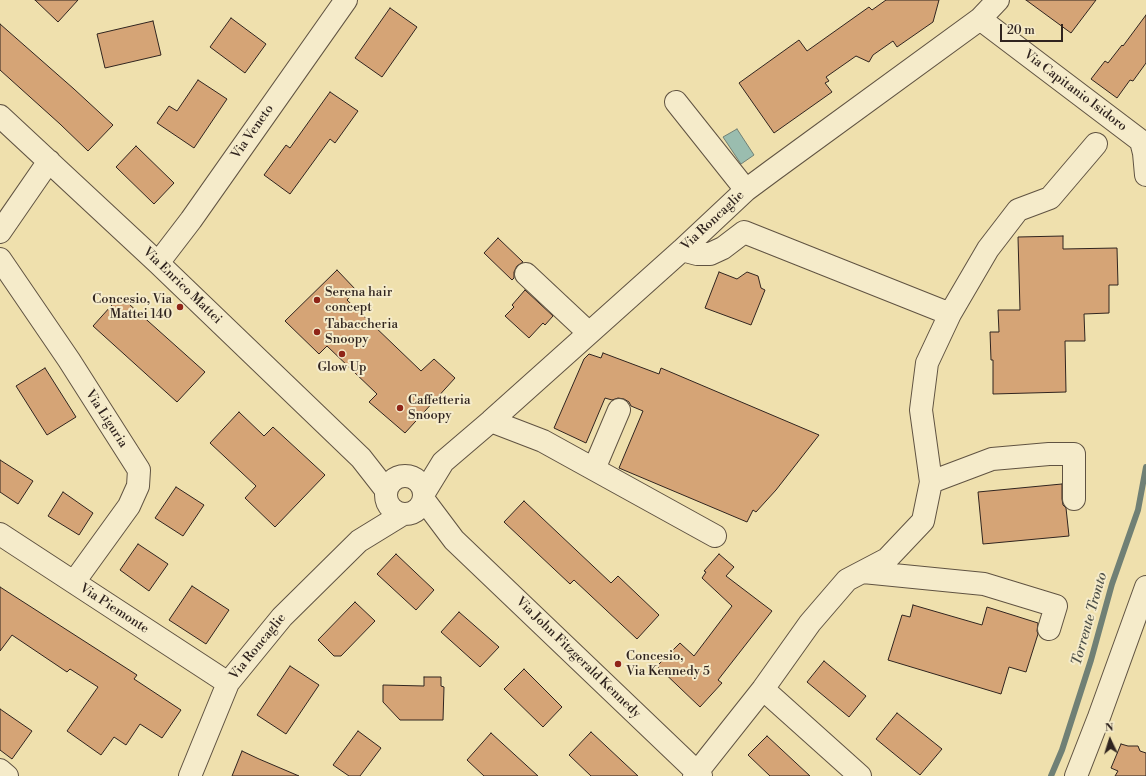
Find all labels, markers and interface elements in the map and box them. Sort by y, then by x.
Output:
scale bar [1002,16,1065,42]
text: 20 m [1007,23,1035,38]
street label: Via Capitanio Isidoro [1020,47,1130,135]
street label: Via Veneto [229,102,277,162]
street label: Via Roncaglie [678,188,748,254]
street label: Via Enrico Mattei [139,244,225,328]
place label: Serena hair concept [325,285,392,316]
place label: Concesio, Via Mattei 140 [92,292,172,323]
marker: Serena hair concept [312,295,322,305]
marker: Concesio, Via Mattei 140 [175,302,185,312]
place label: Tabaccheria Snoopy [325,317,398,348]
marker: Tabaccheria Snoopy [312,327,322,337]
marker: Glow Up [337,349,347,359]
place label: Glow Up [317,360,367,376]
street label: Via Liguria [82,387,130,451]
place label: Caffetteria Snoopy [408,393,471,424]
marker: Caffetteria Snoopy [395,403,405,413]
water label: Torrente Tronto [1069,570,1111,668]
street label: Via Piemonte [76,581,152,637]
street label: Via John Fitzgerald Kennedy [512,594,644,722]
street label: Via Roncaglie [227,611,289,683]
place label: Concesio, Via Kennedy 5 [626,649,710,680]
marker: Concesio, Via Kennedy 5 [613,659,623,669]
north arrow [1090,720,1130,760]
text: N [1104,721,1114,735]

